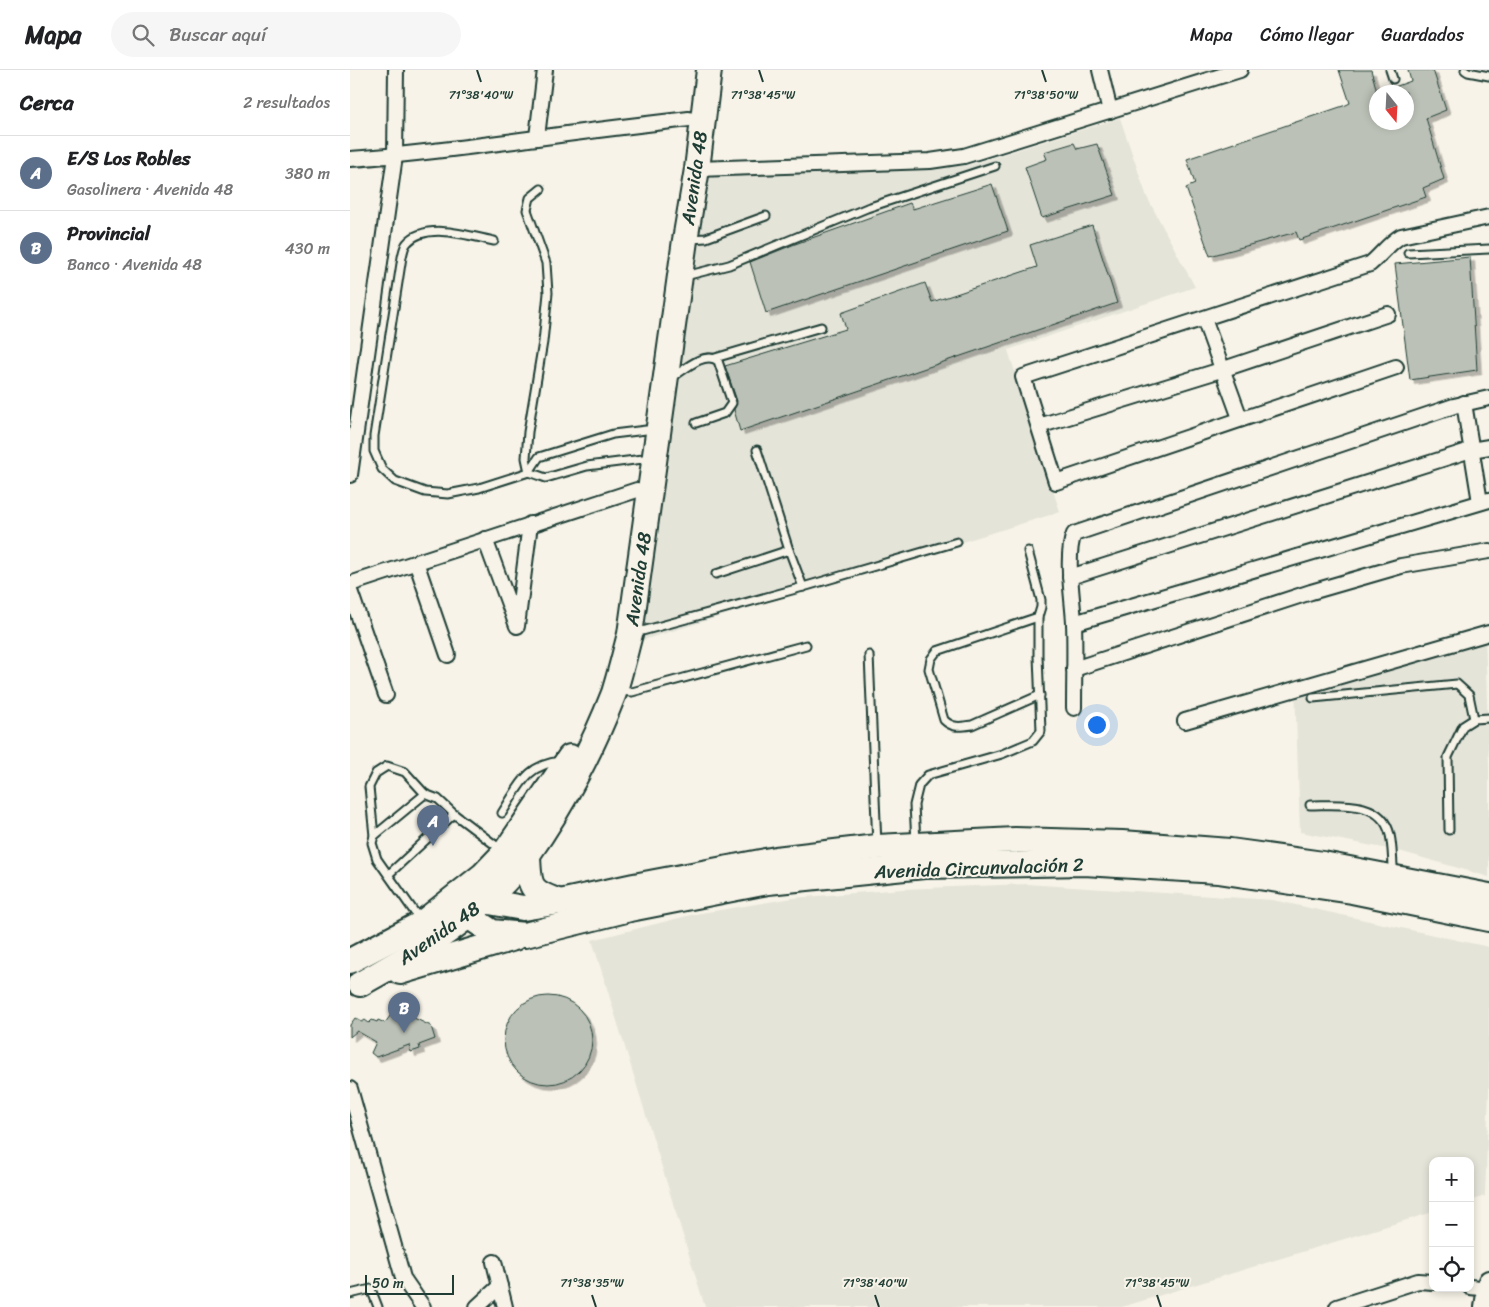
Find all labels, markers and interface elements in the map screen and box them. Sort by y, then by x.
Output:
search box [111,12,461,57]
text: Mapa [25,14,81,56]
text: Buscar aquí [169,18,266,51]
text: Mapa [1190,19,1232,51]
text: Cómo llegar [1260,19,1353,51]
text: Guardados [1381,19,1464,51]
icon: search [129,21,157,49]
text: Cerca [20,84,74,122]
text: 71°38'40"W [449,84,514,106]
text: 71°38'45"W [731,84,796,106]
text: 71°38'50"W [1014,84,1079,106]
north arrow [1369,85,1414,130]
text: 2 resultados [243,88,330,117]
street label: Avenida 48 [671,128,717,228]
text: E/S Los Robles [67,142,190,175]
text: A [31,159,41,188]
text: 380 m [285,159,330,188]
text: Gasolinera · Avenida 48 [67,175,233,204]
text: Provincial [67,217,150,250]
text: B [31,234,41,263]
text: 430 m [285,234,330,263]
text: Banco · Avenida 48 [67,250,202,279]
street label: Avenida 48 [615,529,661,629]
your location [1084,712,1110,738]
pin: A [417,805,449,846]
street label: Avenida Circunvalación 2 [873,848,1084,888]
street label: Avenida 48 [390,892,488,974]
pin: B [388,992,420,1033]
map controls [1429,1157,1474,1292]
button: + [1429,1157,1474,1202]
button: − [1429,1202,1474,1247]
button: locate [1429,1247,1474,1292]
text: 50 m [372,1271,404,1296]
scale bar [365,1272,454,1295]
text: 71°38'35"W [560,1272,625,1294]
text: 71°38'40"W [843,1272,908,1294]
text: 71°38'45"W [1125,1272,1190,1294]

